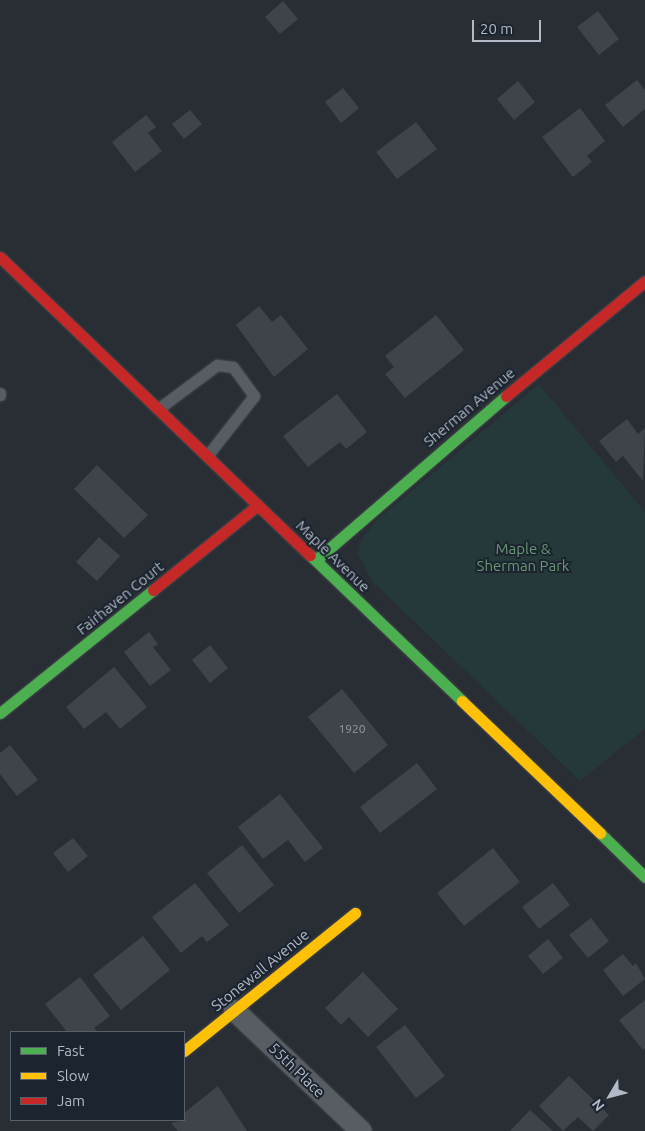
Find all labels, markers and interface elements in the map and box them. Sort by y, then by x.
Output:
scale bar [475,10,544,42]
text: 20 m [480,20,513,37]
street label: Sherman Avenue [420,364,518,450]
street label: Maple Avenue [292,516,374,596]
park label: Maple & Sherman Park [477,539,569,574]
street label: Fairhaven Court [73,558,167,638]
house number: 1920 [338,722,366,736]
street label: Stonewall Avenue [208,925,312,1015]
legend [10,1031,185,1121]
street label: 55th Place [265,1039,329,1101]
text: Fast [57,1042,84,1059]
text: Slow [57,1067,89,1084]
north arrow [585,1071,635,1121]
text: Jam [57,1092,85,1109]
text: N [588,1096,608,1114]

